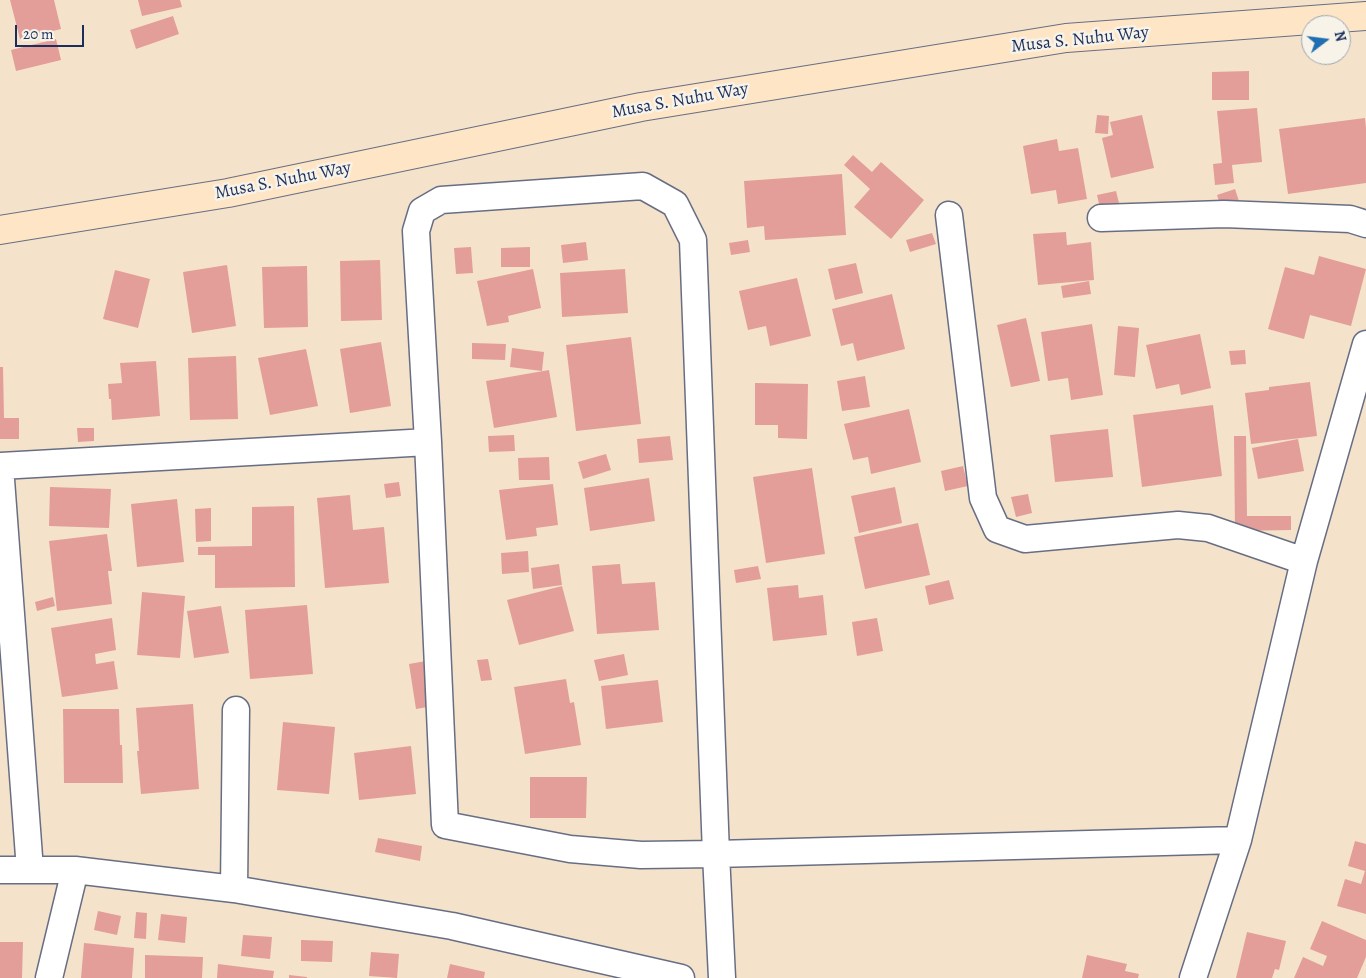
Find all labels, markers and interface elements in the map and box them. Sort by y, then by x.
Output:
scale bar [18,15,86,47]
north arrow [1301,15,1351,65]
street label: Musa S. Nuhu Way [1010,22,1150,58]
text: 20 m [23,24,54,44]
text: N [1330,29,1351,44]
street label: Musa S. Nuhu Way [610,78,750,124]
street label: Musa S. Nuhu Way [213,157,353,205]

